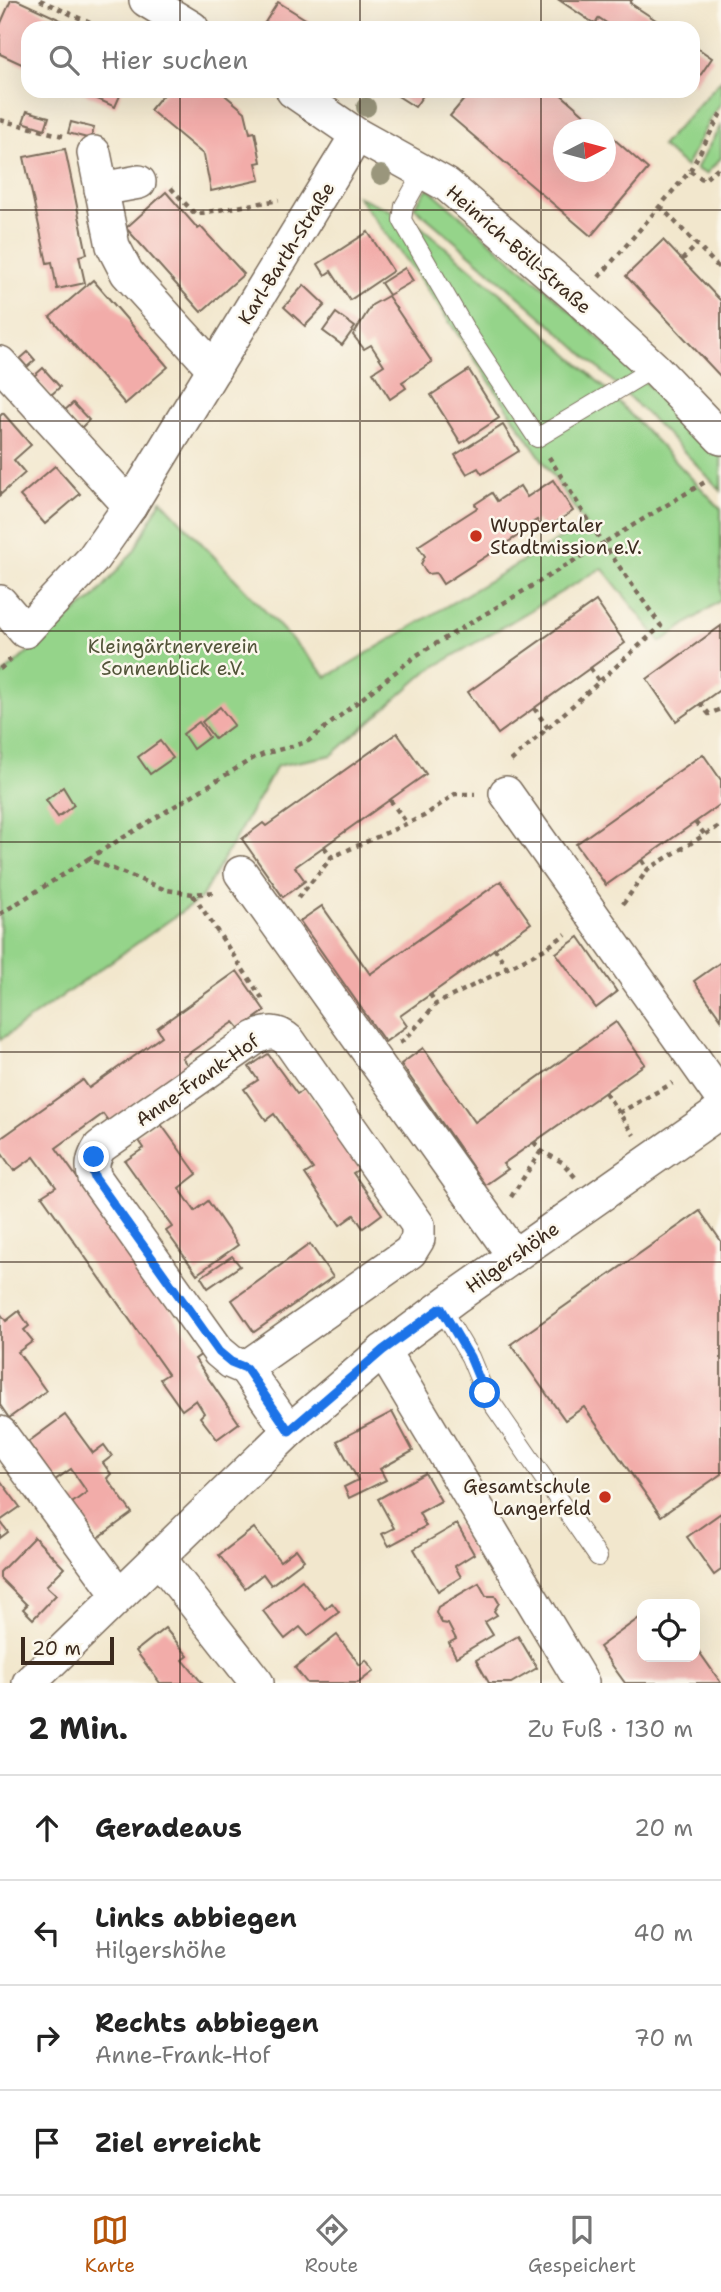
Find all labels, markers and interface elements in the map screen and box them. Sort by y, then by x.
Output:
search box [21,21,700,98]
icon: search [45,41,83,79]
text: Hier suchen [101,42,248,77]
north arrow [553,119,616,182]
street label: Karl-Barth-Straße [232,177,340,329]
street label: Heinrich-Böll-Straße [441,179,596,319]
place label: Wuppertaler Stadtmission e.V. [490,513,642,560]
marker: Wuppertaler Stadtmission e.V. [468,528,484,544]
park label: Kleingärtnerverein Sonnenblick e.V. [88,634,258,681]
street label: Anne-Frank-Hof [131,1028,265,1132]
route end [78,1141,109,1172]
street label: Hilgershöhe [461,1216,564,1299]
route start [469,1377,500,1408]
place label: Gesamtschule Langerfeld [463,1474,591,1521]
marker: Gesamtschule Langerfeld [597,1489,613,1505]
map controls [637,1599,700,1662]
button: locate [637,1599,700,1662]
scale bar [21,1634,114,1666]
text: 20 m [32,1636,81,1661]
text: 2 Min. [28,1708,128,1749]
text: Zu Fuß · 130 m [528,1714,693,1744]
icon: ahead [28,1809,66,1847]
text: Geradeaus [95,1810,242,1845]
text: 20 m [634,1813,693,1843]
text: Links abbiegen [95,1900,297,1935]
icon: left [28,1914,66,1952]
text: 40 m [633,1918,693,1948]
text: Hilgershöhe [95,1935,227,1965]
text: Rechts abbiegen [95,2005,319,2040]
icon: right [28,2019,66,2057]
text: 70 m [634,2023,693,2053]
text: Anne-Frank-Hof [95,2040,271,2070]
icon: arrive [28,2124,66,2162]
text: Ziel erreicht [95,2125,261,2160]
tab: Karte [85,2211,135,2278]
tab: Route [305,2211,358,2278]
tab: Gespeichert [528,2211,636,2278]

